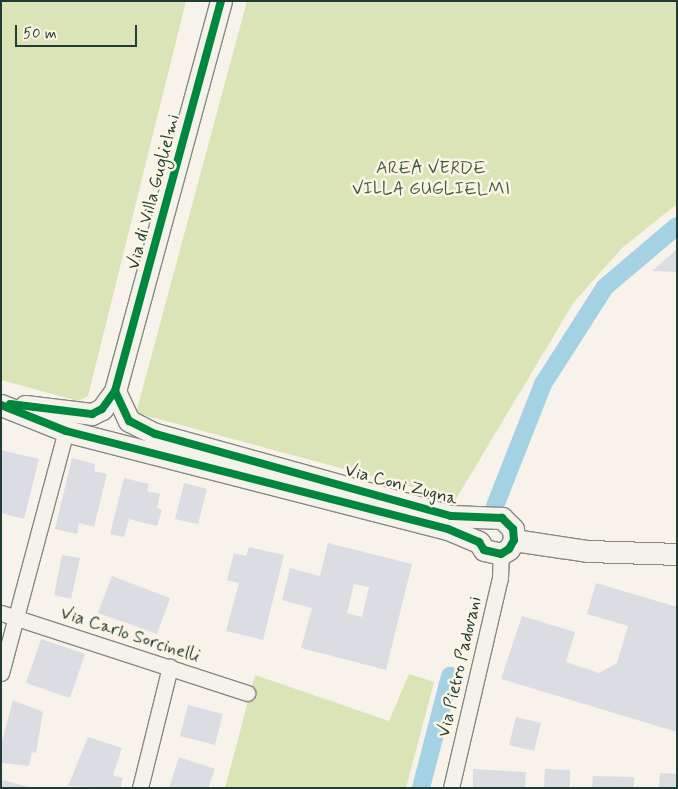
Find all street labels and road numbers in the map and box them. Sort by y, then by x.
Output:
street label: Via di Villa Guglielmi [123,113,185,271]
street label: Via Coni Zugna [339,459,463,511]
street label: Via Pietro Padovani [433,595,487,739]
street label: Via Carlo Sorcinelli [58,603,202,667]

